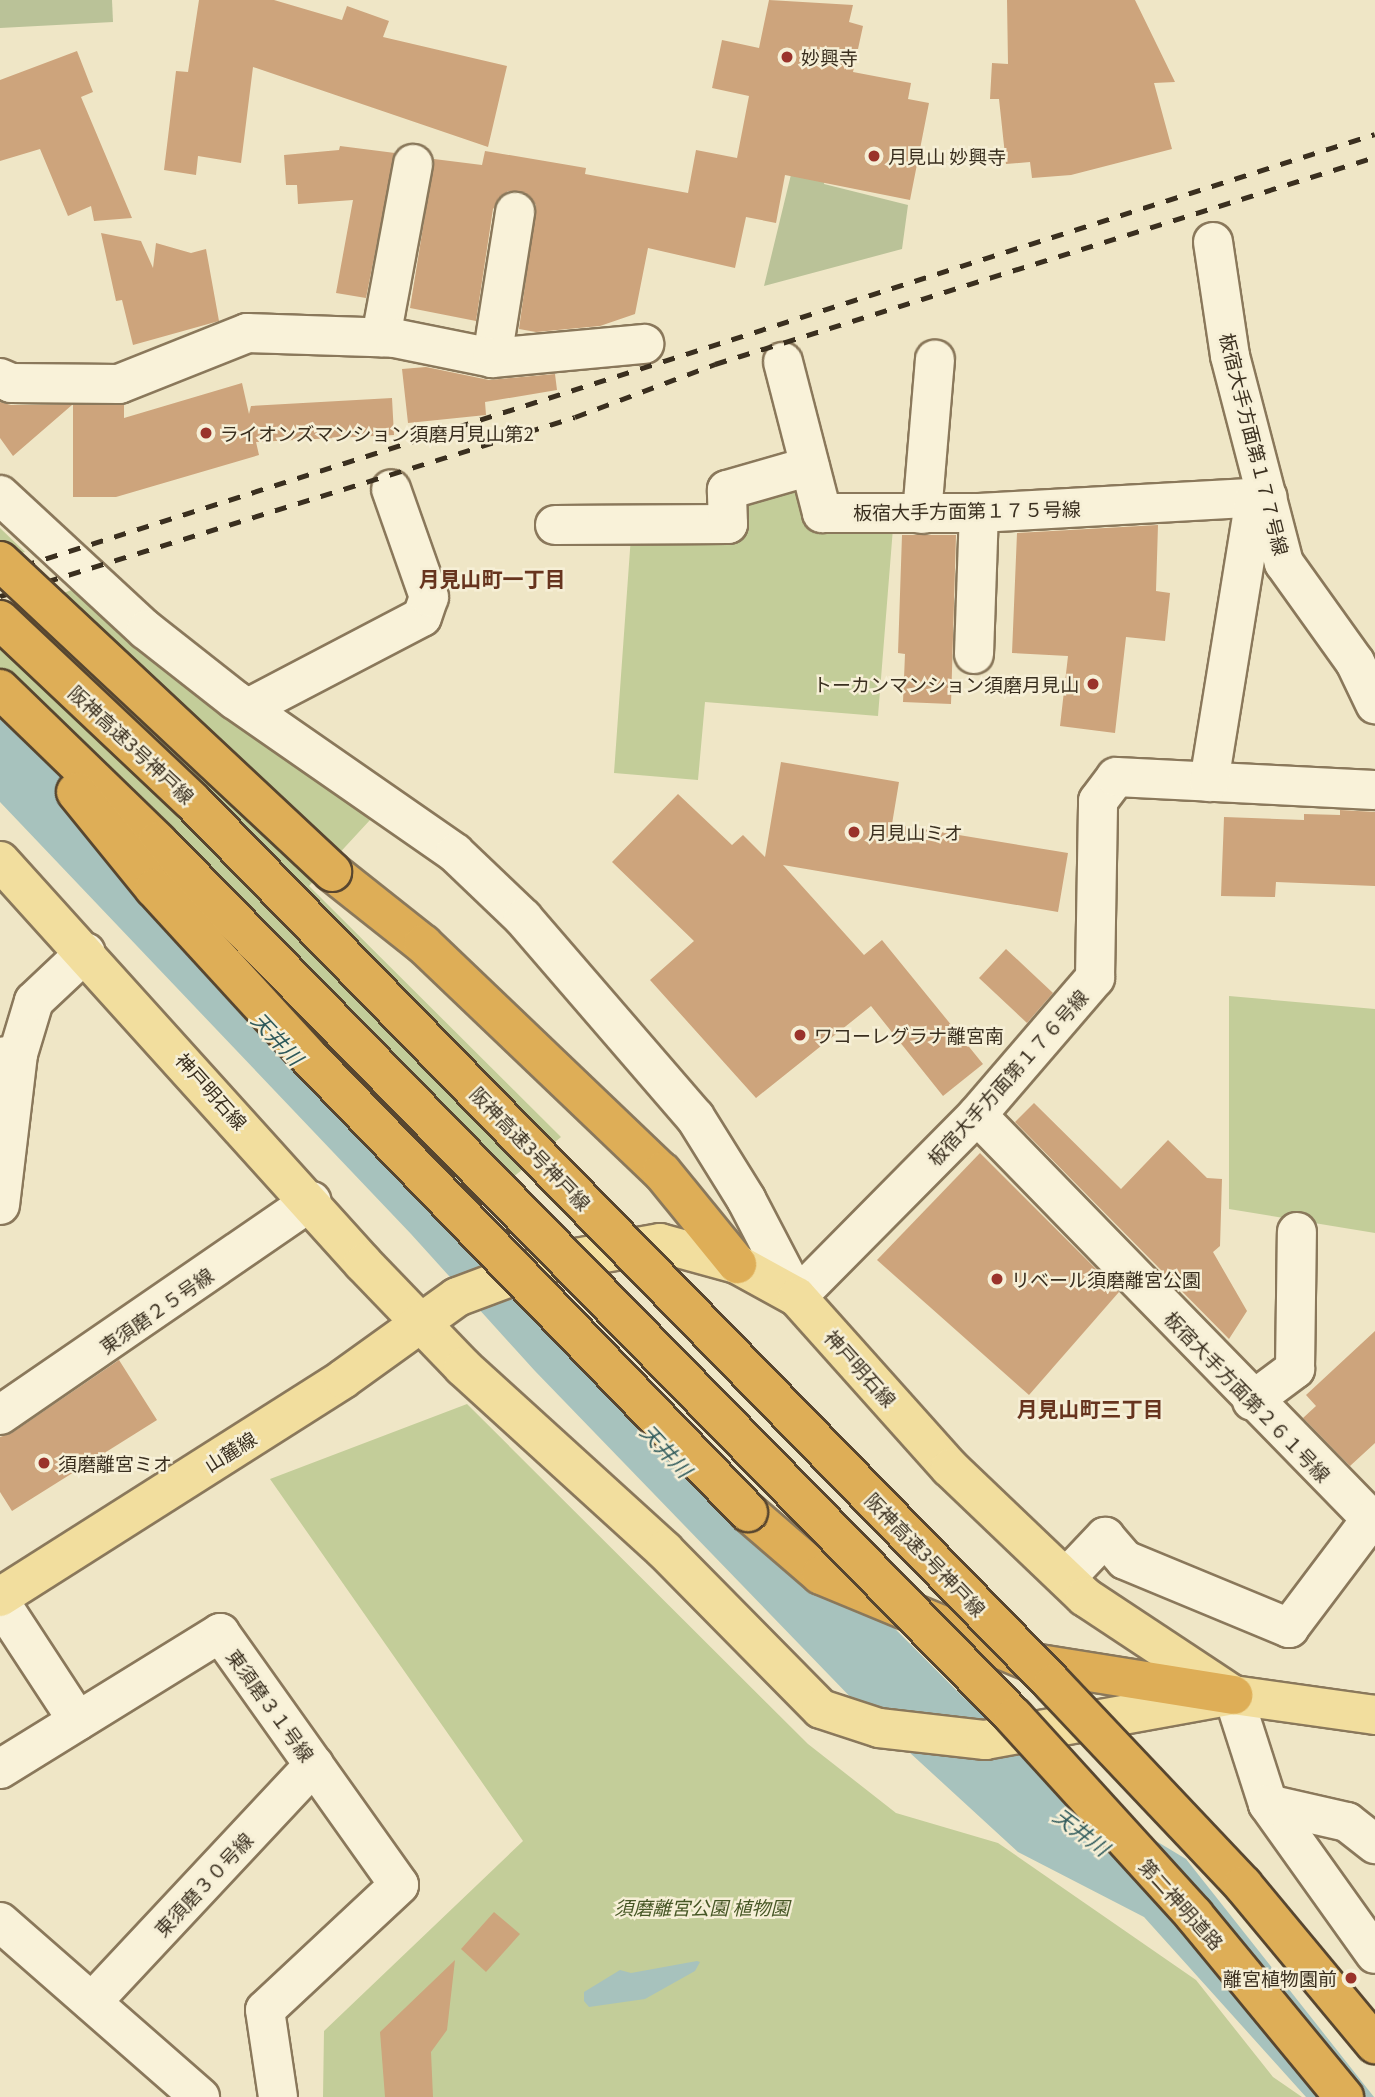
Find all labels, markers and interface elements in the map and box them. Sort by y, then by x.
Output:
place label: 妙興寺 [801,46,858,68]
marker: 妙興寺 [779,49,795,65]
place label: 月見山 妙興寺 [888,145,1006,167]
marker: 月見山 妙興寺 [866,148,882,164]
street label: 板宿大手方面第１７７号線 [1216,331,1294,557]
place label: ライオンズマンション須磨月見山第2 [220,422,535,444]
marker: ライオンズマンション須磨月見山第2 [198,425,214,441]
street label: 板宿大手方面第１７５号線 [853,497,1081,523]
district label: 月見山町一丁目 [419,565,565,591]
place label: トーカンマンション須磨月見山 [813,673,1079,695]
marker: トーカンマンション須磨月見山 [1085,676,1101,692]
street label: 阪神高速3号神戸線 [65,680,199,808]
place label: 月見山ミオ [868,821,963,843]
marker: 月見山ミオ [846,824,862,840]
street label: 板宿大手方面第１７６号線 [922,985,1092,1169]
water label: 天井川 [247,1006,309,1070]
place label: ワコーレグラナ離宮南 [814,1024,1004,1046]
marker: ワコーレグラナ離宮南 [792,1027,808,1043]
street label: 神戸明石線 [172,1048,252,1134]
street label: 阪神高速3号神戸線 [466,1082,596,1214]
street label: 東須磨２５号線 [95,1263,217,1357]
place label: リベール須磨離宮公園 [1011,1268,1201,1290]
marker: リベール須磨離宮公園 [989,1271,1005,1287]
street label: 板宿大手方面第２６１号線 [1161,1306,1335,1486]
street label: 神戸明石線 [821,1325,901,1411]
district label: 月見山町三丁目 [1017,1395,1163,1421]
water label: 天井川 [636,1418,698,1482]
street label: 山麓線 [200,1426,260,1476]
place label: 須磨離宮ミオ [58,1452,172,1474]
marker: 須磨離宮ミオ [36,1455,52,1471]
street label: 阪神高速3号神戸線 [861,1488,991,1620]
street label: 東須磨３１号線 [223,1644,319,1766]
water label: 天井川 [1049,1802,1115,1860]
street label: 東須磨３０号線 [149,1828,257,1940]
street label: 第二神明道路 [1135,1854,1229,1954]
park label: 須磨離宮公園 植物園 [614,1896,790,1918]
place label: 離宮植物園前 [1223,1967,1337,1989]
marker: 離宮植物園前 [1343,1970,1359,1986]

